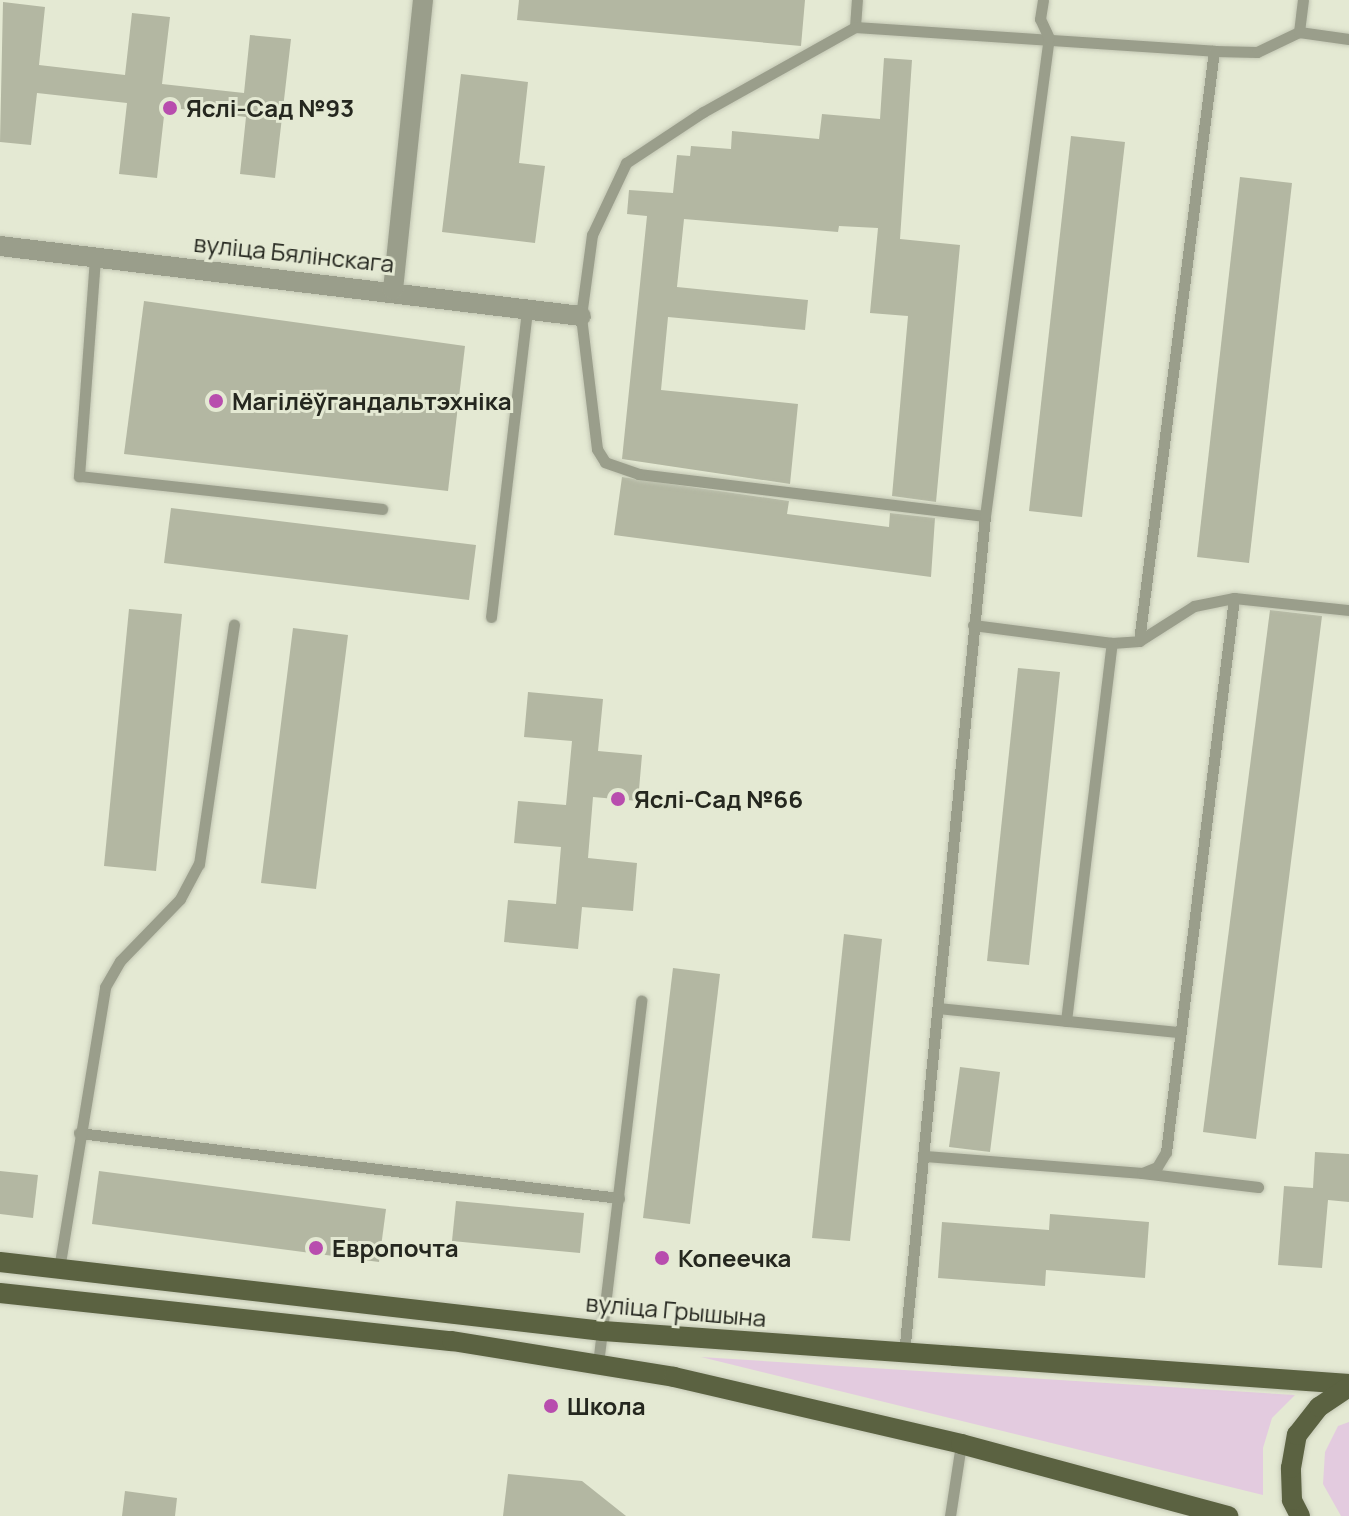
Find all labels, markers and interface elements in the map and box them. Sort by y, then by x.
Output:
place label: Яслі-Сад №93 [186,94,354,122]
marker: Яслі-Сад №93 [161,99,179,117]
street label: вуліца Бялінскага [192,228,396,278]
place label: Магілёўгандальтэхніка [232,387,512,415]
marker: Магілёўгандальтэхніка [207,392,225,410]
place label: Яслі-Сад №66 [634,785,803,813]
marker: Яслі-Сад №66 [609,790,627,808]
place label: Европочта [332,1234,459,1262]
marker: Европочта [307,1239,325,1257]
place label: Копеечка [678,1244,791,1272]
marker: Копеечка [653,1249,671,1267]
street label: вуліца Грышына [585,1288,767,1332]
place label: Школа [567,1392,646,1420]
marker: Школа [542,1397,560,1415]

